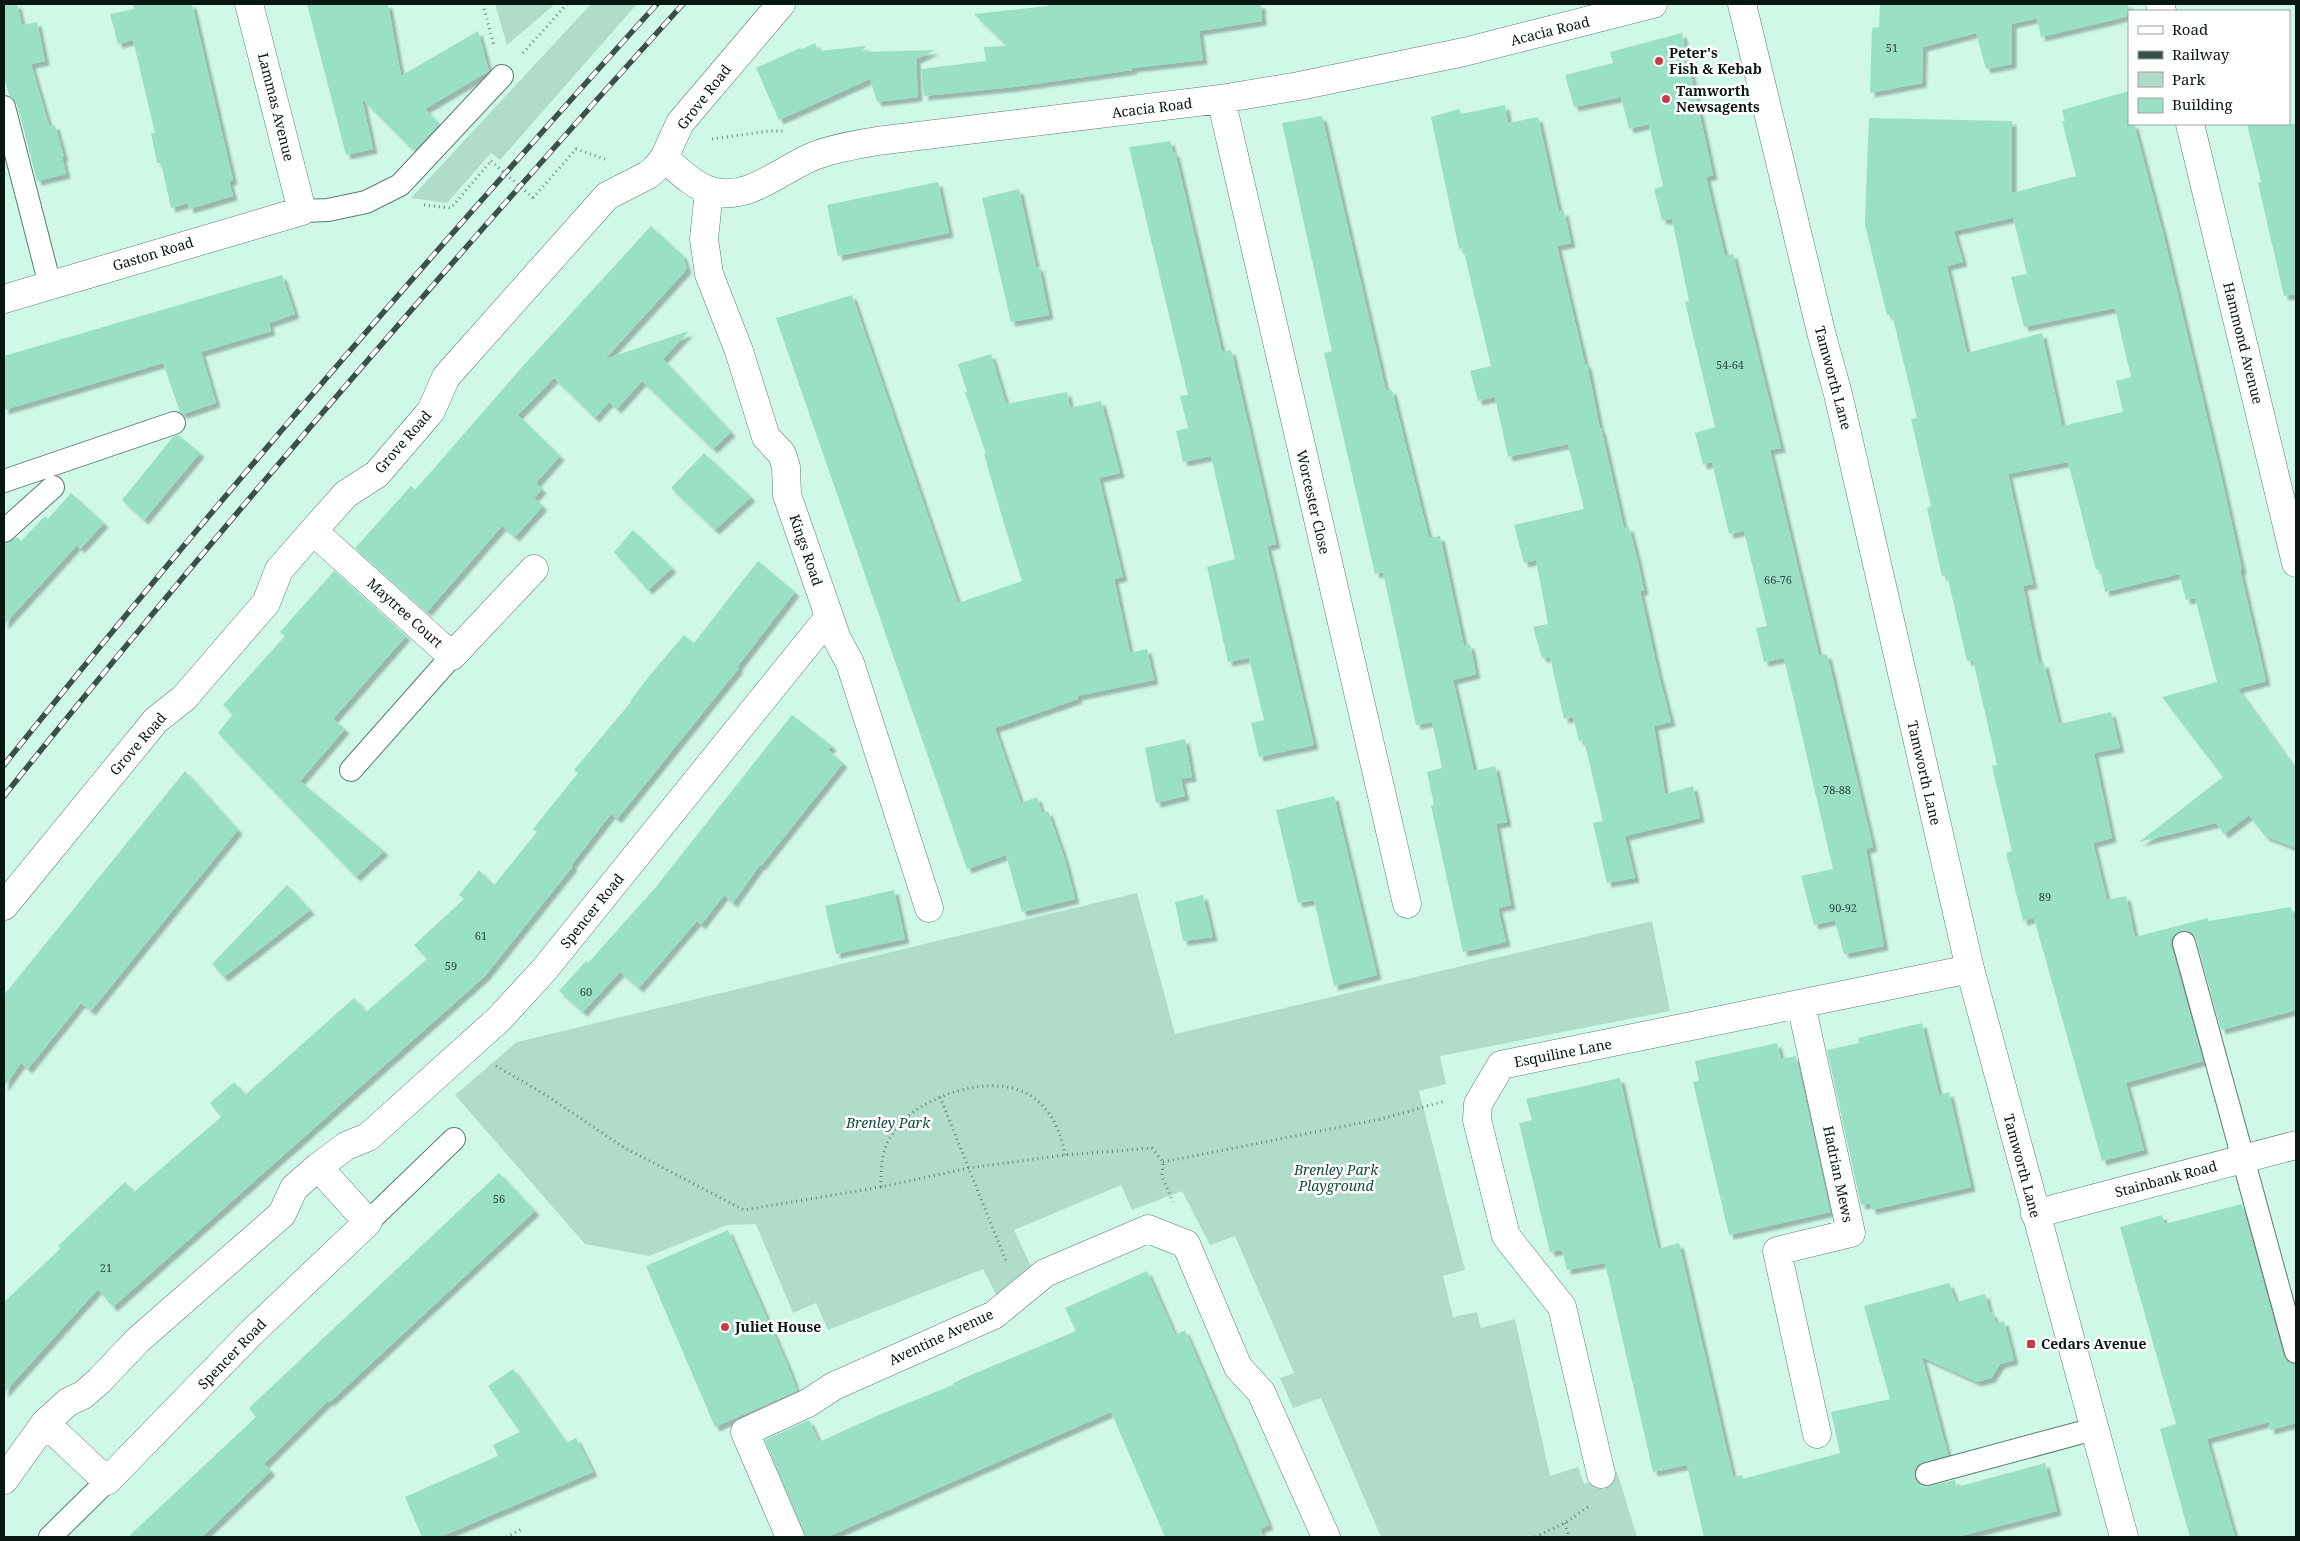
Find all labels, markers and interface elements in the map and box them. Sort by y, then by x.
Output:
legend [2128,10,2290,125]
street label: Acacia Road [1508,11,1592,50]
text: Road [2172,19,2208,39]
house number: 51 [1886,40,1898,55]
place label: Peter's Fish & Kebab [1669,43,1762,78]
text: Railway [2172,44,2230,64]
street label: Lammas Avenue [254,51,299,163]
marker: Peter's Fish & Kebab [1653,55,1665,67]
street label: Grove Road [672,60,735,133]
text: Park [2172,69,2206,89]
place label: Tamworth Newsagents [1676,81,1760,116]
street label: Acacia Road [1111,93,1194,122]
marker: Tamworth Newsagents [1660,93,1672,105]
text: Building [2172,94,2233,114]
street label: Gaston Road [110,232,196,275]
street label: Hammond Avenue [2219,280,2268,406]
street label: Tamworth Lane [1811,324,1856,432]
house number: 54-64 [1716,357,1744,372]
street label: Grove Road [370,406,436,477]
street label: Worcester Close [1292,448,1335,556]
street label: Kings Road [785,512,828,589]
house number: 66-76 [1764,572,1792,587]
street label: Maytree Court [363,573,447,652]
street label: Grove Road [105,708,171,779]
street label: Tamworth Lane [1903,719,1946,827]
house number: 78-88 [1823,782,1851,797]
street label: Spencer Road [556,869,628,952]
house number: 89 [2039,889,2051,904]
house number: 90-92 [1829,900,1857,915]
house number: 61 [475,928,487,943]
house number: 59 [445,958,457,973]
house number: 60 [580,984,592,999]
street label: Esquiline Lane [1512,1034,1613,1071]
street label: Tamworth Lane [2000,1112,2045,1220]
park label: Brenley Park [845,1113,931,1132]
street label: Hadrian Mews [1819,1124,1858,1224]
street label: Stainbank Road [2113,1156,2219,1201]
park label: Brenley Park Playground [1293,1160,1379,1195]
house number: 56 [493,1191,505,1206]
house number: 21 [100,1260,112,1275]
street label: Aventine Avenue [885,1304,996,1369]
street label: Spencer Road [193,1314,270,1393]
place label: Juliet House [734,1317,821,1336]
marker: Juliet House [719,1321,731,1333]
place label: Cedars Avenue [2041,1334,2146,1353]
marker: Cedars Avenue [2025,1338,2037,1350]

